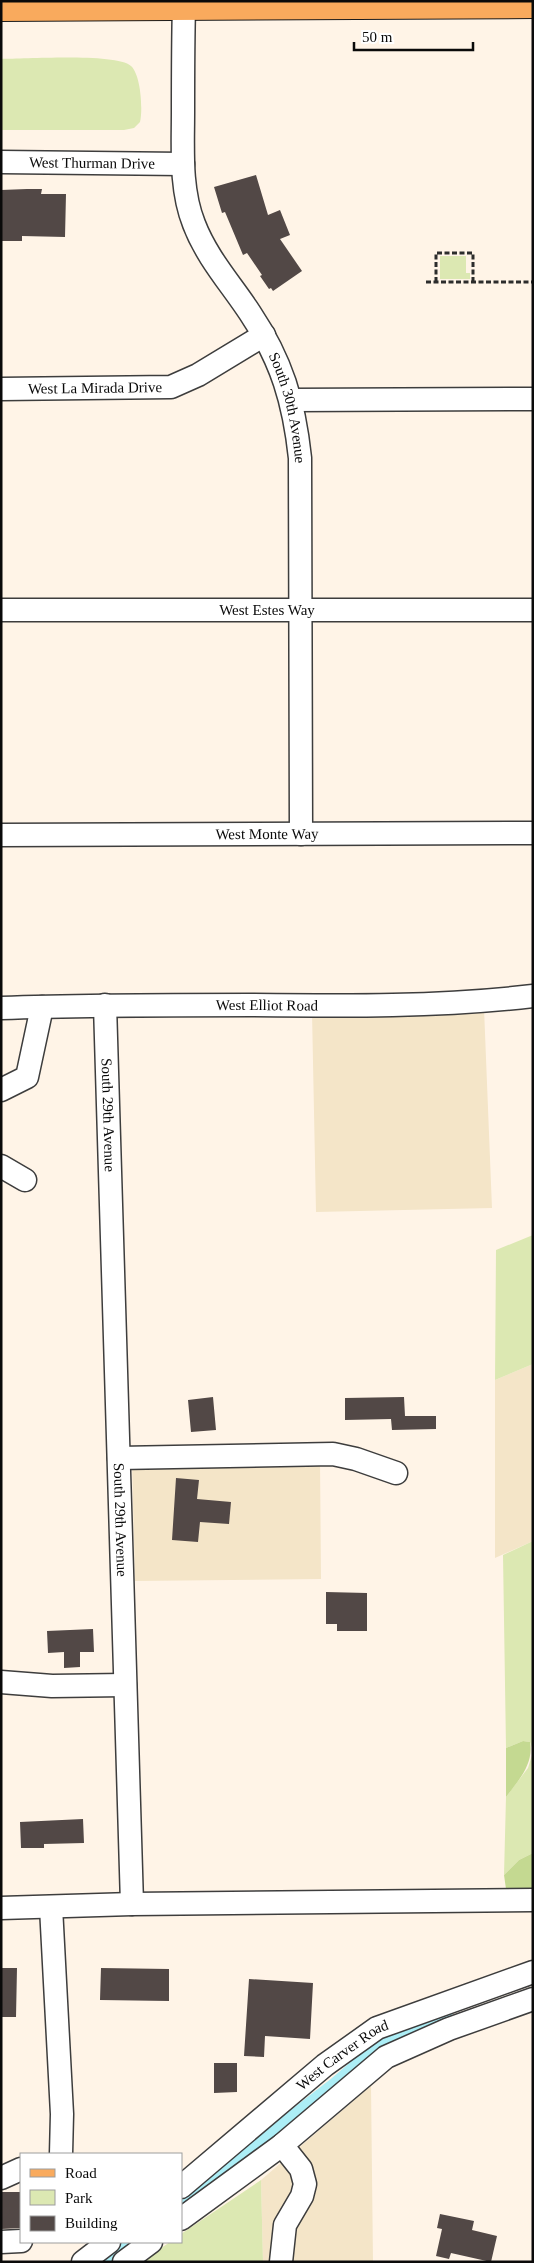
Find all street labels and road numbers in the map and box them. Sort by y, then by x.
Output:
street label: West Thurman Drive [29,154,155,172]
street label: South 30th Avenue [266,350,308,464]
street label: West La Mirada Drive [28,379,163,397]
street label: West Estes Way [219,602,315,618]
street label: West Monte Way [215,826,319,842]
street label: West Elliot Road [216,997,319,1014]
street label: South 29th Avenue [99,1058,118,1172]
street label: South 29th Avenue [111,1463,130,1577]
street label: West Carver Road [293,2016,391,2093]

